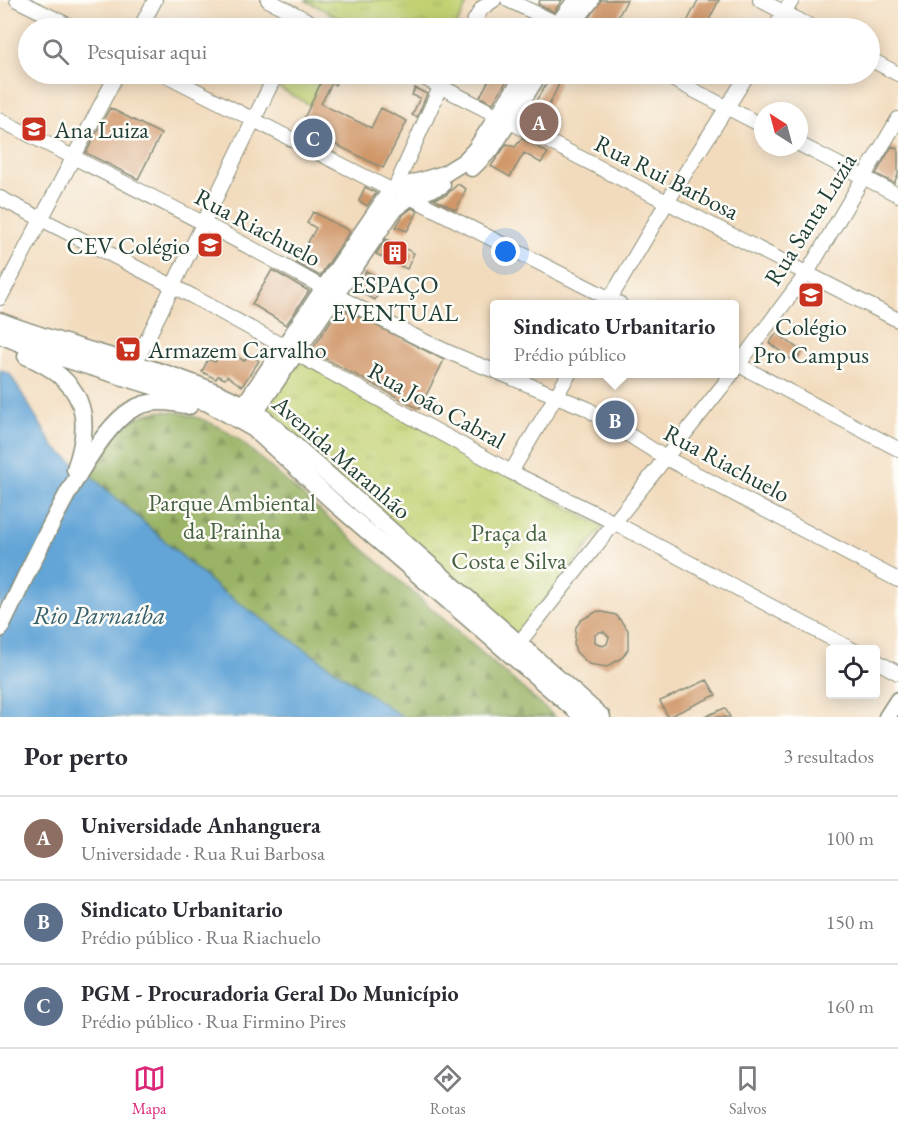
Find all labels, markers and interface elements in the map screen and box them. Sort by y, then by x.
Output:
search box [18,18,880,84]
icon: search [39,35,72,68]
text: Pesquisar aqui [87,37,207,66]
pin: A [520,100,558,144]
north arrow [754,102,808,156]
school or university icon: Ana Luiza [19,114,49,144]
place label: Ana Luiza [53,114,149,145]
pin: C [294,116,332,160]
street label: Rua Rui Barbosa [590,127,745,227]
street label: Rua Santa Luzia [757,147,863,291]
street label: Rua Riachuelo [190,181,327,273]
place label: CEV Colégio [67,230,190,261]
school or university icon: CEV Colégio [195,230,225,260]
your location [491,237,520,266]
building icon: ESPAÇO EVENTUAL [380,238,410,268]
place label: ESPAÇO EVENTUAL [332,269,458,328]
school or university icon: Colégio Pro Campus [796,280,826,310]
popup [490,300,739,378]
place label: Colégio Pro Campus [753,311,869,370]
text: Sindicato Urbanitario [514,312,715,341]
supermarket icon: Armazem Carvalho [113,334,143,364]
place label: Armazem Carvalho [147,334,327,365]
text: Prédio público [514,341,626,367]
street label: Rua João Cabral [363,355,511,456]
street label: Avenida Maranhão [265,388,418,526]
pin: B [596,398,634,442]
street label: Rua Riachuelo [659,417,796,509]
park label: Parque Ambiental da Prainha [148,487,316,546]
park label: Praça da Costa e Silva [451,517,567,576]
water label: Rio Parnaíba [32,598,166,632]
map controls [826,645,880,699]
button: locate [826,645,880,699]
text: Por perto [24,739,128,773]
text: 3 resultados [783,743,874,769]
text: Universidade Anhanguera [81,811,321,840]
text: A [36,825,51,851]
text: 100 m [826,825,874,851]
text: Universidade · Rua Rui Barbosa [81,840,325,866]
text: Sindicato Urbanitario [81,895,283,924]
text: B [37,909,50,935]
text: 150 m [826,909,874,935]
text: Prédio público · Rua Riachuelo [81,924,321,950]
text: PGM - Procuradoria Geral Do Município [81,979,458,1008]
text: C [36,993,51,1019]
text: 160 m [826,993,874,1019]
text: Prédio público · Rua Firmino Pires [81,1008,346,1034]
tab: Mapa [132,1062,167,1119]
tab: Rotas [430,1062,466,1119]
tab: Salvos [729,1062,766,1119]

